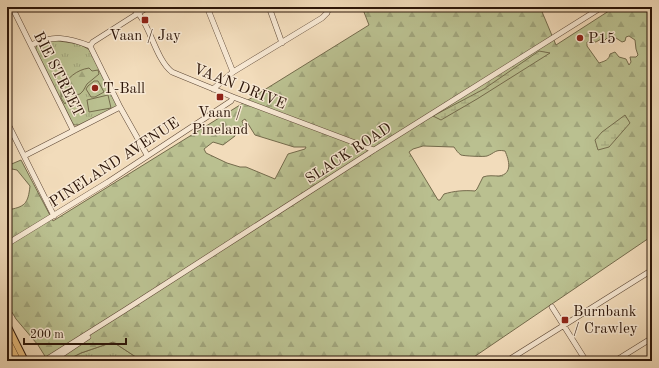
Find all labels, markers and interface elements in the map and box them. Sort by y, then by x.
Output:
marker: Vaan / Jay [140,15,150,25]
place label: Vaan / Jay [109,29,181,44]
street label: BIE STREET [30,30,85,120]
place label: P15 [588,32,616,47]
marker: P15 [575,33,585,43]
street label: VAAN DRIVE [191,62,288,113]
place label: T-Ball [103,82,145,97]
marker: T-Ball [90,83,100,93]
marker: Vaan / Pineland [215,92,225,102]
place label: Vaan / Pineland [192,106,248,138]
street label: PINELAND AVENUE [47,116,182,211]
street label: SLACK ROAD [303,121,394,188]
place label: Burnbank / Crawley [573,305,638,337]
marker: Burnbank / Crawley [560,315,570,325]
scale bar [24,320,126,346]
text: 200 m [30,329,64,341]

